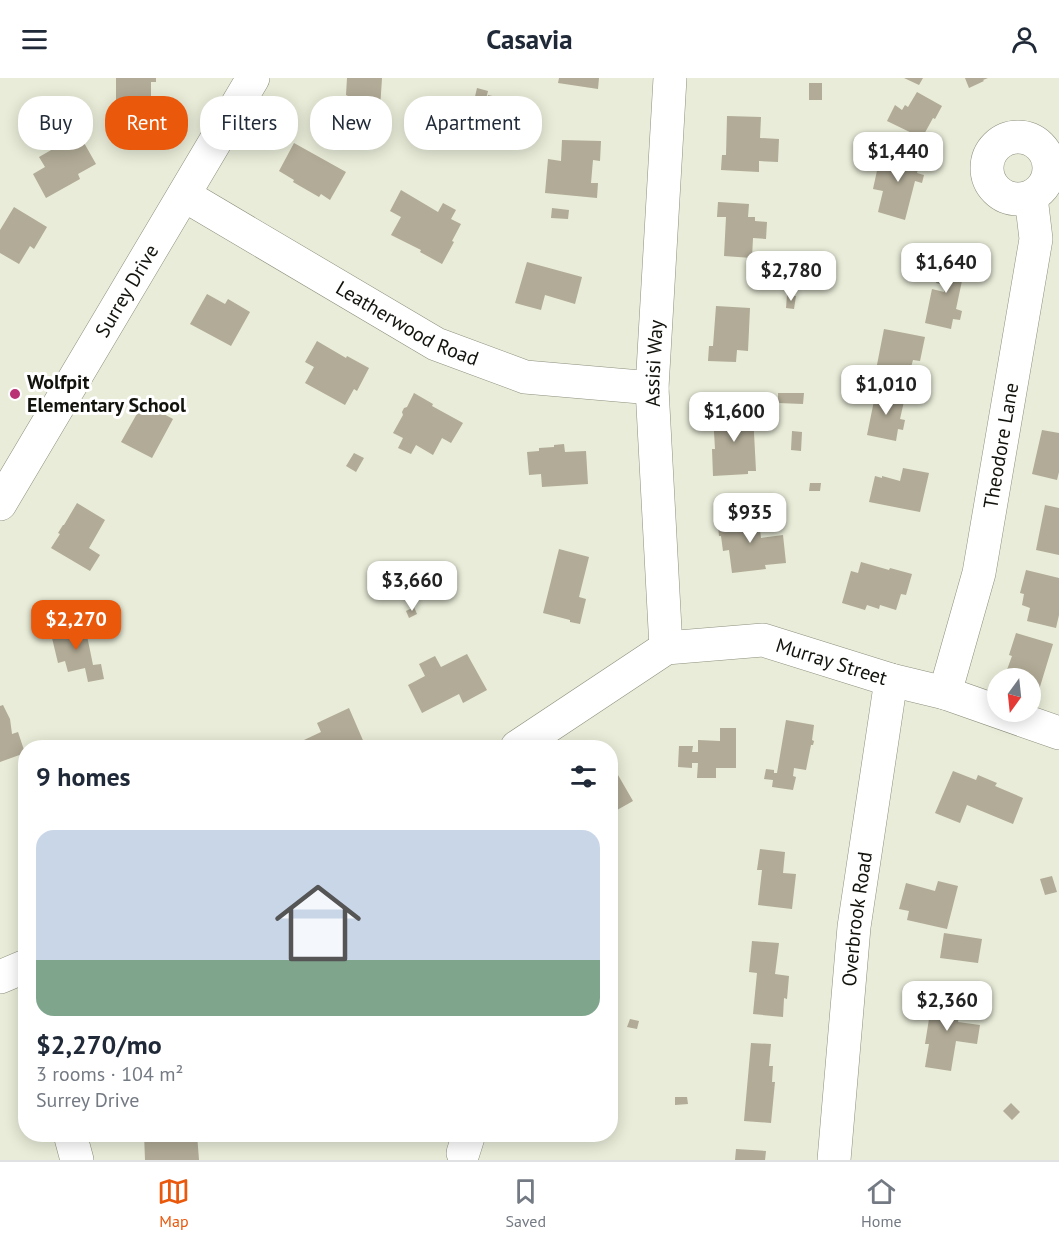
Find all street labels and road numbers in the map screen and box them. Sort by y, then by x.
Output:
street label: Surrey Drive [89,240,164,342]
street label: Leatherwood Road [331,275,482,372]
street label: Assisi Way [639,318,669,408]
street label: Theodore Lane [977,380,1024,511]
street label: Murray Street [773,632,891,691]
street label: Overbrook Road [836,850,878,988]

